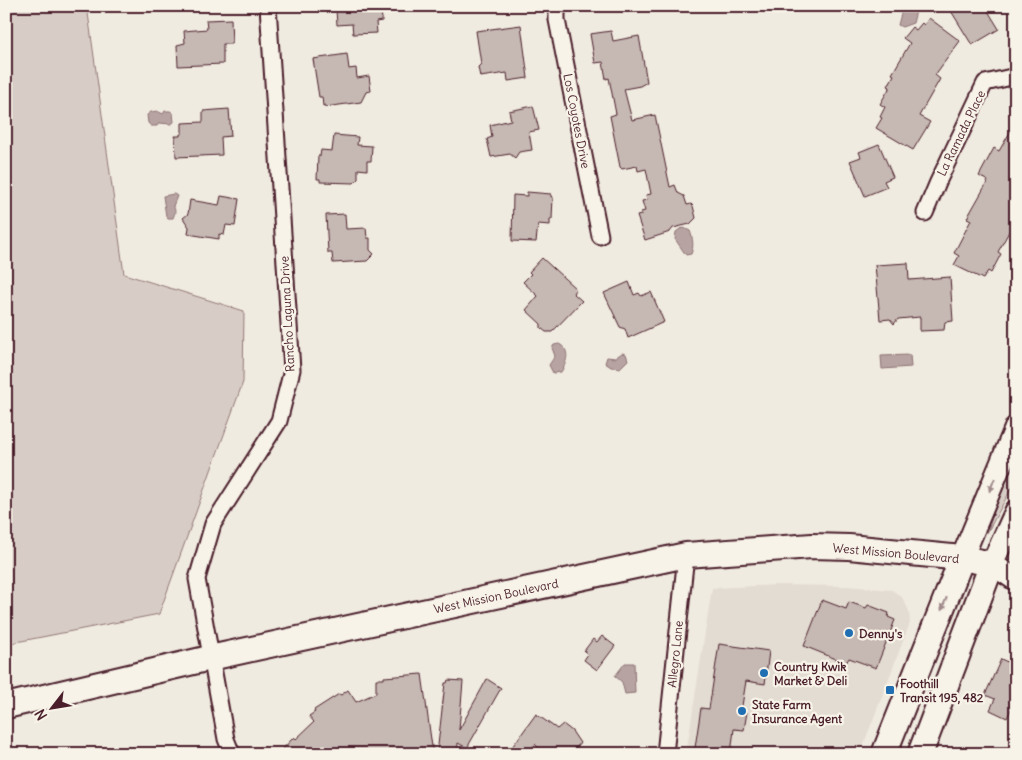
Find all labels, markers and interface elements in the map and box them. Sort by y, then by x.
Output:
street label: Los Coyotes Drive [560,72,594,170]
street label: La Ramada Place [934,88,988,178]
street label: Rancho Laguna Drive [276,256,298,372]
one-way arrow [988,478,996,493]
street label: West Mission Boulevard [832,540,960,566]
street label: West Mission Boulevard [432,575,560,617]
one-way arrow [940,596,947,611]
street label: Allegro Lane [664,620,686,688]
place label: Denny's [859,626,903,642]
marker: Denny's [843,627,855,639]
place label: Country Kwik Market & Deli [774,659,847,688]
marker: Country Kwik Market & Deli [758,667,770,679]
place label: Foothill Transit 195, 482 [900,676,984,705]
north arrow [28,682,78,732]
marker: Foothill Transit 195, 482 [884,684,896,696]
place label: State Farm Insurance Agent [752,697,843,727]
marker: State Farm Insurance Agent [736,705,748,717]
text: N [31,706,51,723]

